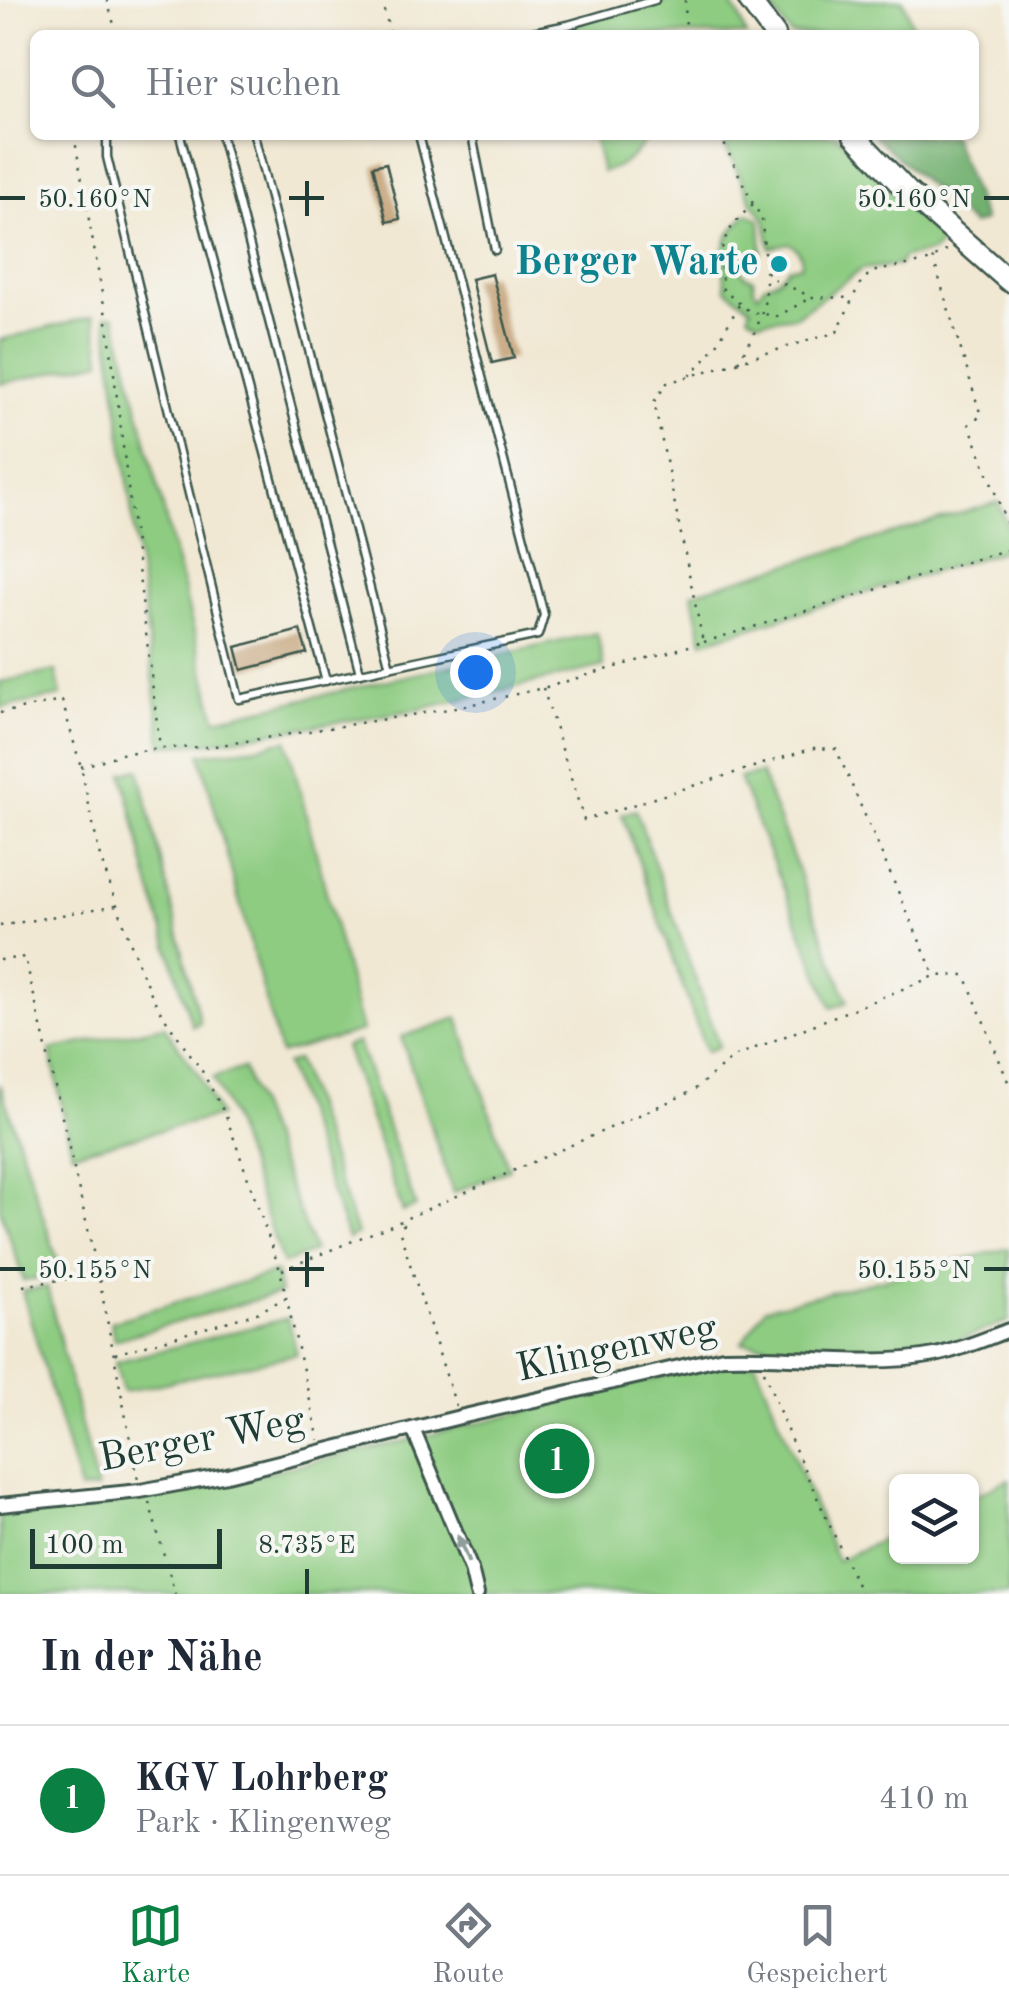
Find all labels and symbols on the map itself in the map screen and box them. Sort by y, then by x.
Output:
text: 50.160°N [38,188,152,213]
text: 50.160°N [857,188,971,213]
place label: Berger Warte [514,244,759,284]
marker: Berger Warte [768,253,790,275]
your location [450,647,501,698]
text: 50.155°N [38,1259,152,1284]
text: 50.155°N [857,1259,971,1284]
street label: Klingenweg [513,1309,721,1391]
street label: Berger Weg [96,1401,309,1481]
pin: 1 [524,1424,590,1498]
scale bar [30,1524,222,1568]
text: 8.735°E [259,1534,355,1559]
one-way arrow [455,1534,471,1564]

